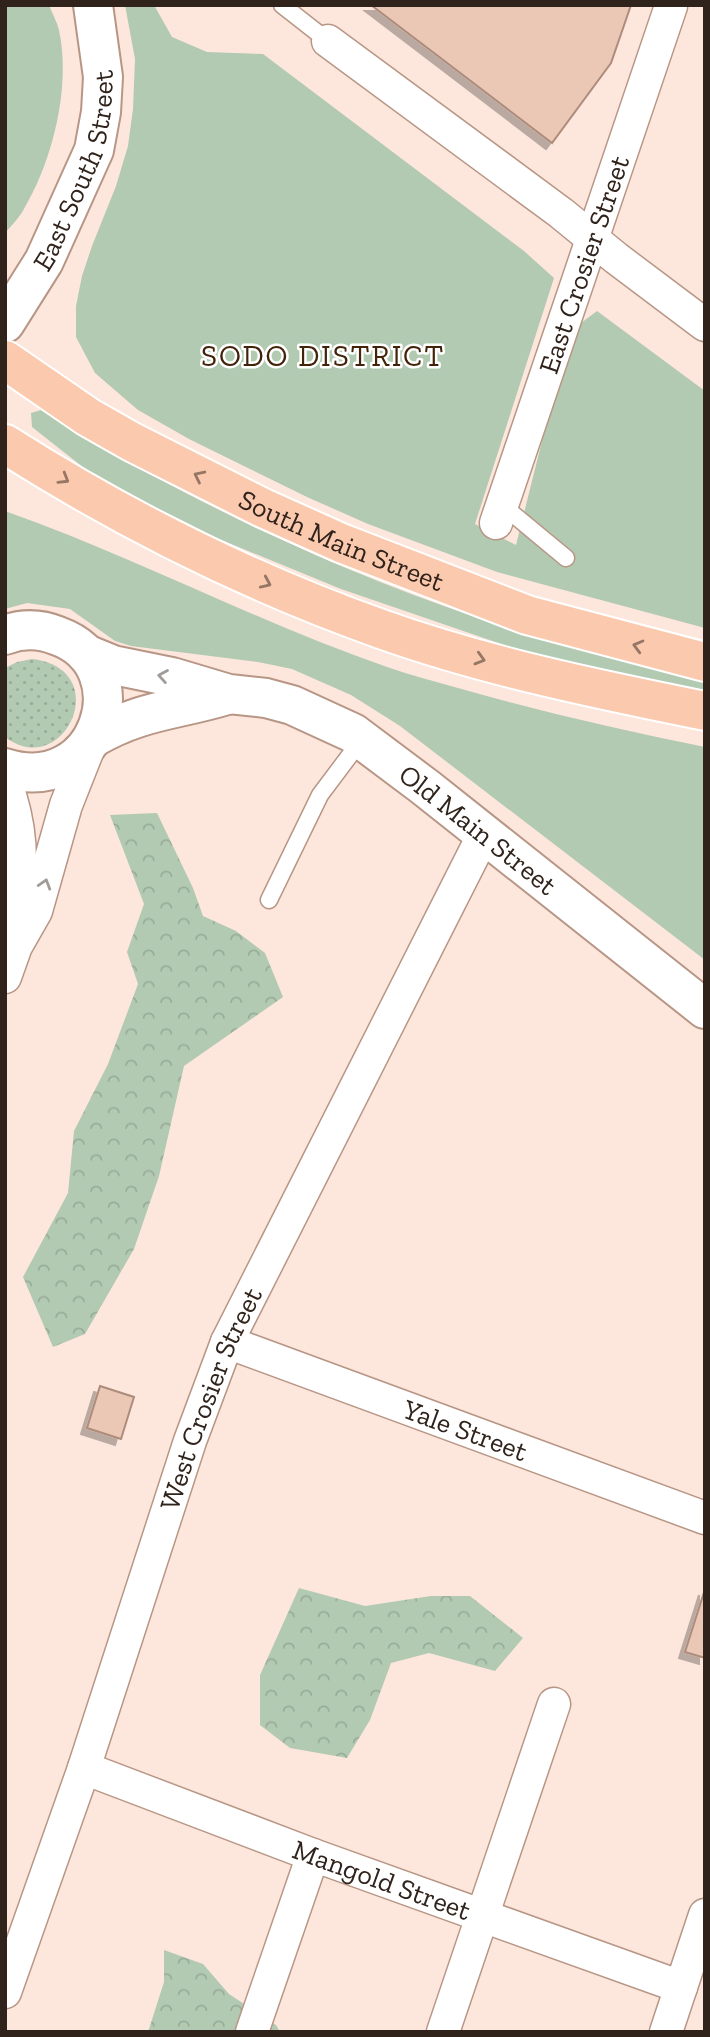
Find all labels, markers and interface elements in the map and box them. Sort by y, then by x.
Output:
street label: East South Street [26,68,120,277]
street label: East Crosier Street [532,151,636,378]
district label: SODO DISTRICT [201,338,445,374]
one-way arrow [194,470,206,484]
one-way arrow [56,471,69,484]
street label: South Main Street [233,483,449,598]
one-way arrow [259,575,271,589]
one-way arrow [633,640,645,654]
one-way arrow [474,650,486,665]
one-way arrow [157,669,169,684]
street label: Old Main Street [393,758,564,902]
one-way arrow [36,879,51,891]
street label: West Crosier Street [153,1282,269,1514]
street label: Yale Street [398,1392,532,1468]
street label: Mangold Street [288,1833,476,1927]

